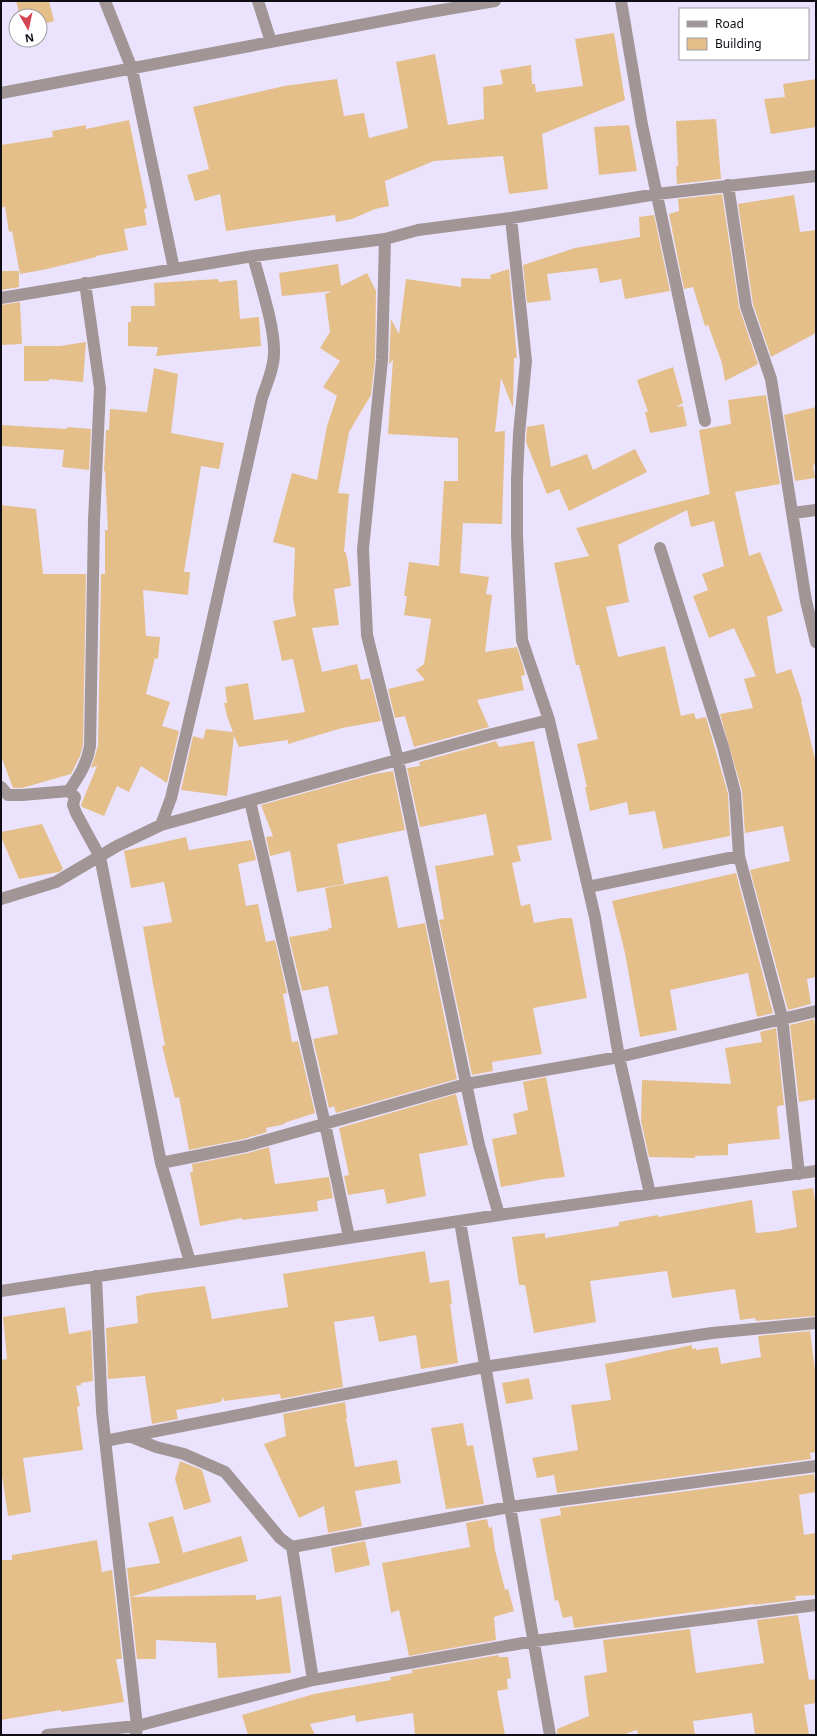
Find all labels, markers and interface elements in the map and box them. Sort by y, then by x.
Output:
north arrow [8,8,48,48]
legend [679,8,809,60]
text: Road [715,15,744,32]
text: N [24,30,35,46]
text: Building [715,35,762,52]

